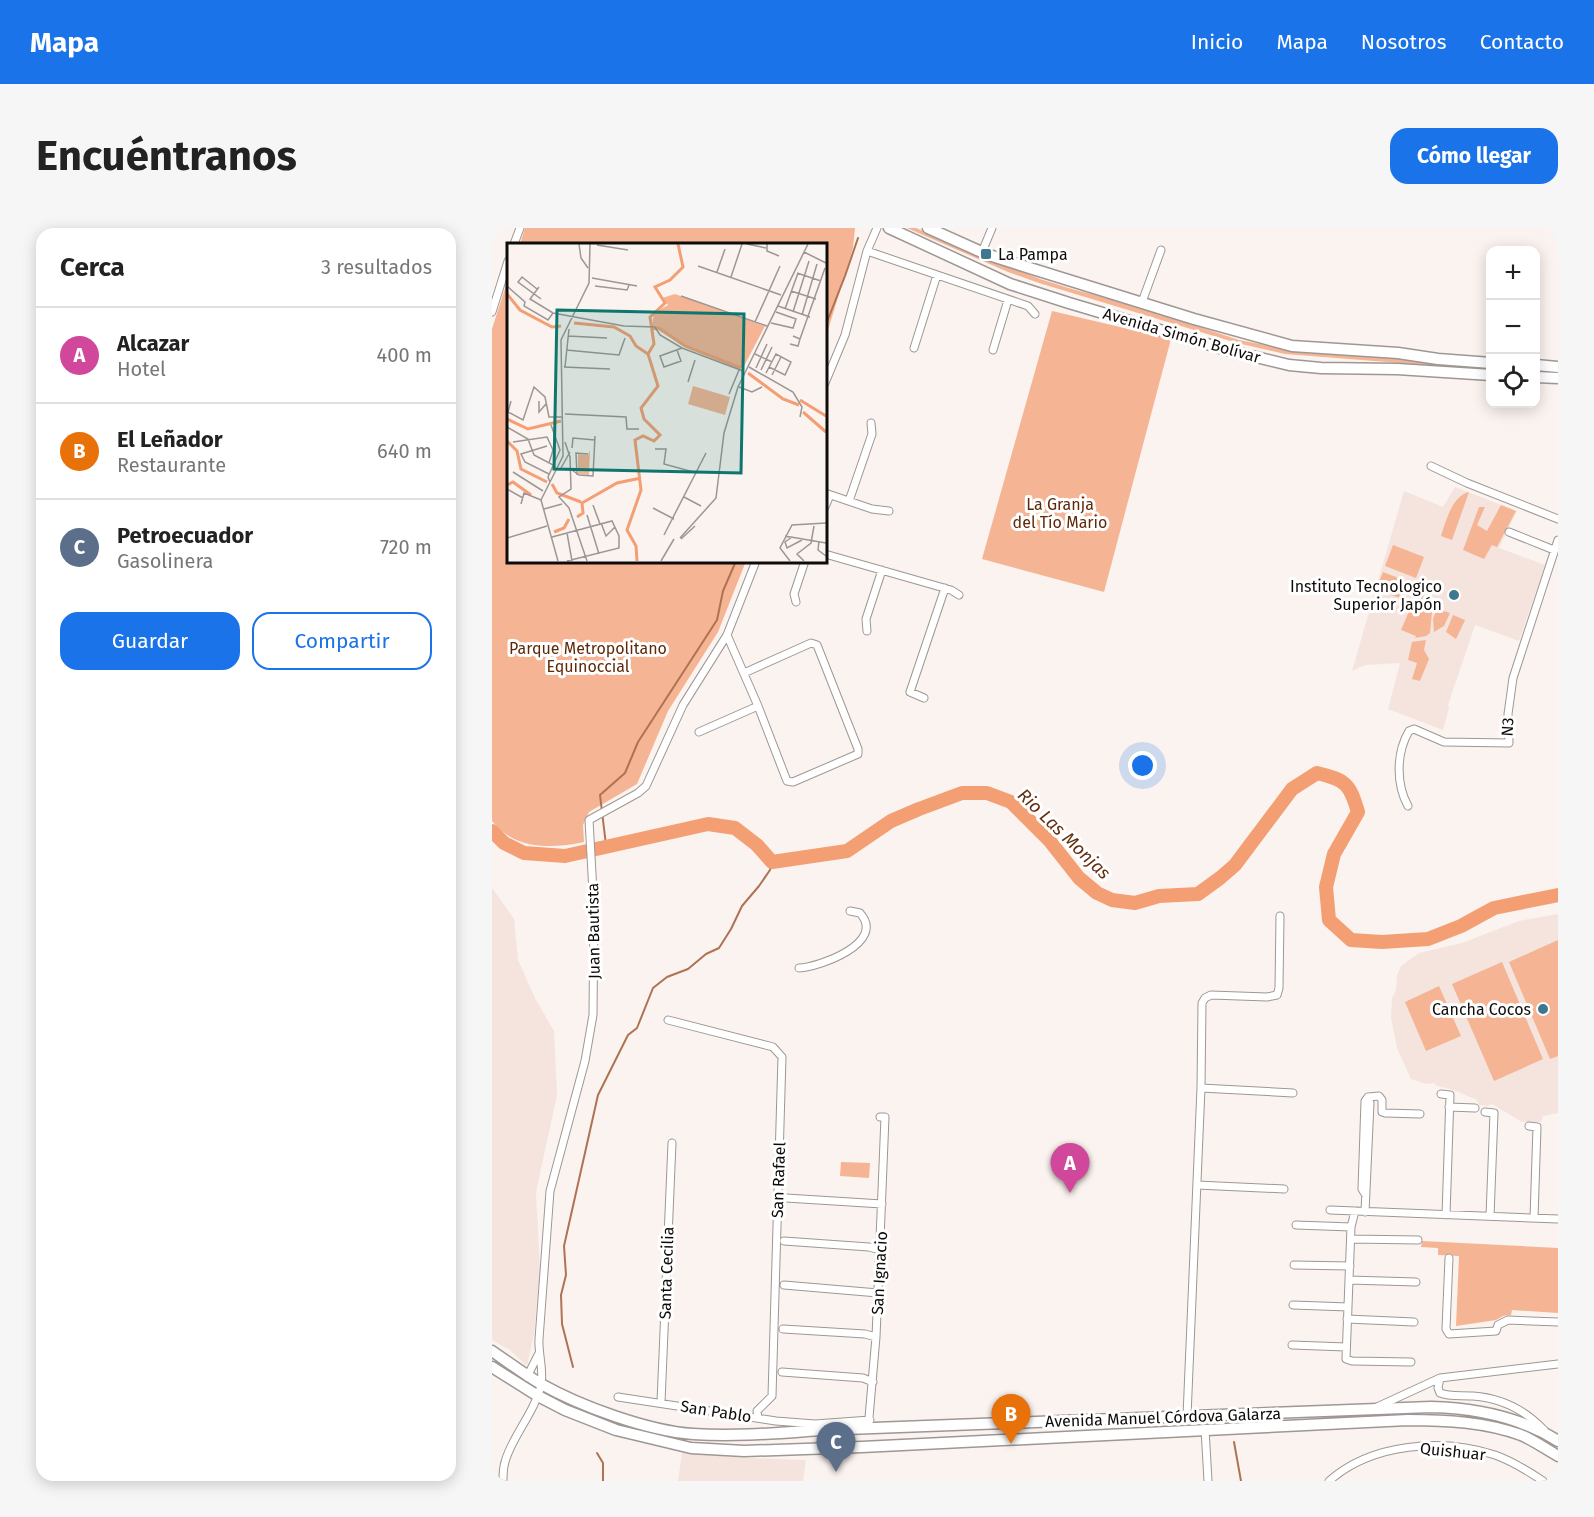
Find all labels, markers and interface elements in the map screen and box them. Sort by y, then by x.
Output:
text: Mapa [30,26,99,59]
text: Inicio [1191,29,1243,55]
text: Mapa [1276,29,1328,55]
text: Nosotros [1361,29,1447,55]
text: Contacto [1480,29,1564,55]
button: Cómo llegar [1390,128,1558,184]
text: Encuéntranos [36,131,297,181]
inset map [507,243,826,562]
place label: La Pampa [998,245,1068,264]
map controls [1486,246,1540,408]
button: + [1486,246,1540,300]
marker: La Pampa [979,247,993,261]
text: Cerca [60,252,125,283]
text: 3 resultados [321,255,432,279]
button: − [1486,300,1540,354]
street label: Avenida Simón Bolívar [1101,304,1263,367]
text: Alcazar [117,330,189,357]
text: A [74,343,85,367]
text: 400 m [377,343,432,367]
button: locate [1486,354,1540,408]
text: Hotel [117,357,166,381]
text: El Leñador [117,426,223,453]
text: B [73,439,86,463]
text: 640 m [377,439,432,463]
text: Restaurante [117,453,226,477]
park label: La Granja del Tío Mario [1013,495,1107,532]
text: Petroecuador [117,522,253,549]
text: C [74,535,85,559]
text: 720 m [380,535,432,559]
text: Gasolinera [117,549,213,573]
place label: Instituto Tecnologico Superior Japón [1290,577,1442,614]
marker: Instituto Tecnologico Superior Japón [1447,588,1461,602]
button: Guardar [60,612,240,670]
button: Compartir [252,612,432,670]
park label: Parque Metropolitano Equinoccial [509,639,667,676]
street label: N3 [1498,717,1517,737]
your location [1128,751,1157,780]
water label: Rio Las Monjas [1013,784,1115,884]
street label: Juan Bautista [583,883,604,979]
place label: Cancha Cocos [1432,1000,1531,1019]
marker: Cancha Cocos [1536,1002,1550,1016]
street label: San Rafael [768,1141,789,1219]
pin: A [1050,1144,1090,1193]
street label: Santa Cecilia [655,1226,678,1320]
street label: San Ignacio [868,1231,891,1315]
pin: B [992,1394,1030,1444]
street label: San Pablo [679,1397,753,1426]
street label: Avenida Manuel Córdova Galarza [1045,1404,1281,1431]
pin: C [816,1422,856,1472]
street label: Quishuar [1419,1439,1488,1464]

